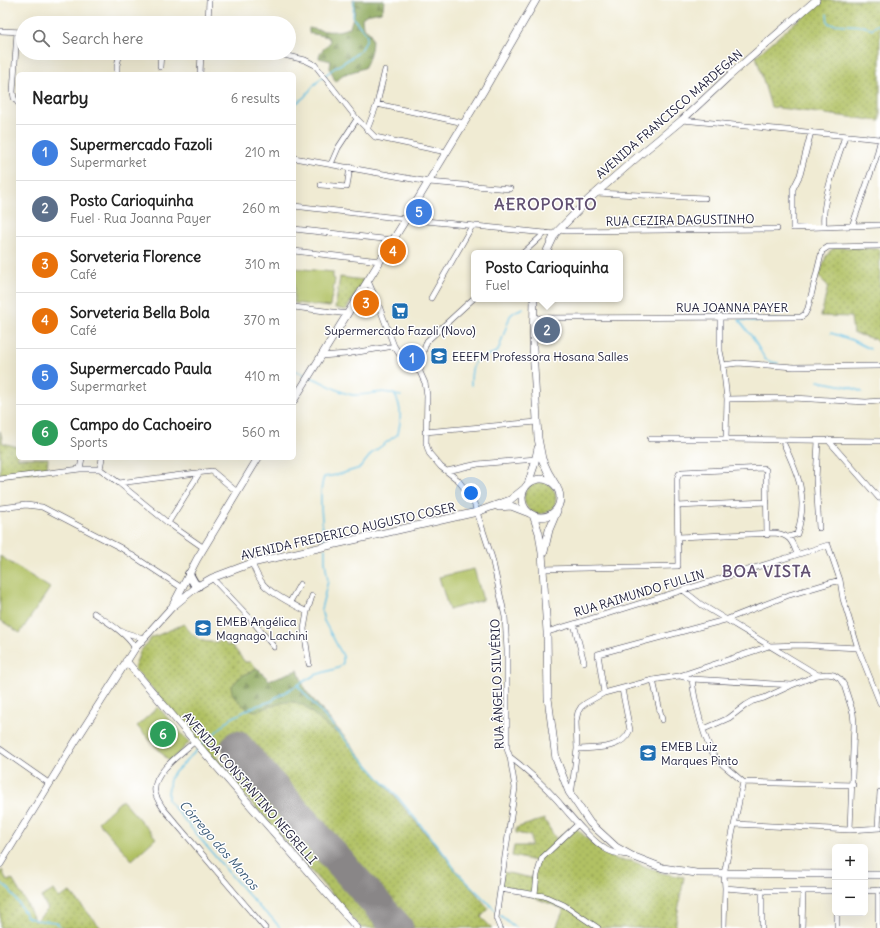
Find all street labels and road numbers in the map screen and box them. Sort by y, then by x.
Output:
street label: AVENIDA FRANCISCO MARDEGAN [593,46,745,182]
street label: RUA CEZIRA DAGUSTINHO [605,211,755,229]
street label: RUA JOANNA PAYER [676,300,788,315]
street label: AVENIDA FREDERICO AUGUSTO COSER [239,499,457,563]
street label: RUA RAIMUNDO FULLIN [572,566,706,620]
street label: RUA ÂNGELO SILVÉRIO [487,619,507,749]
street label: AVENIDA CONSTANTINO NEGRELLI [180,709,320,867]

